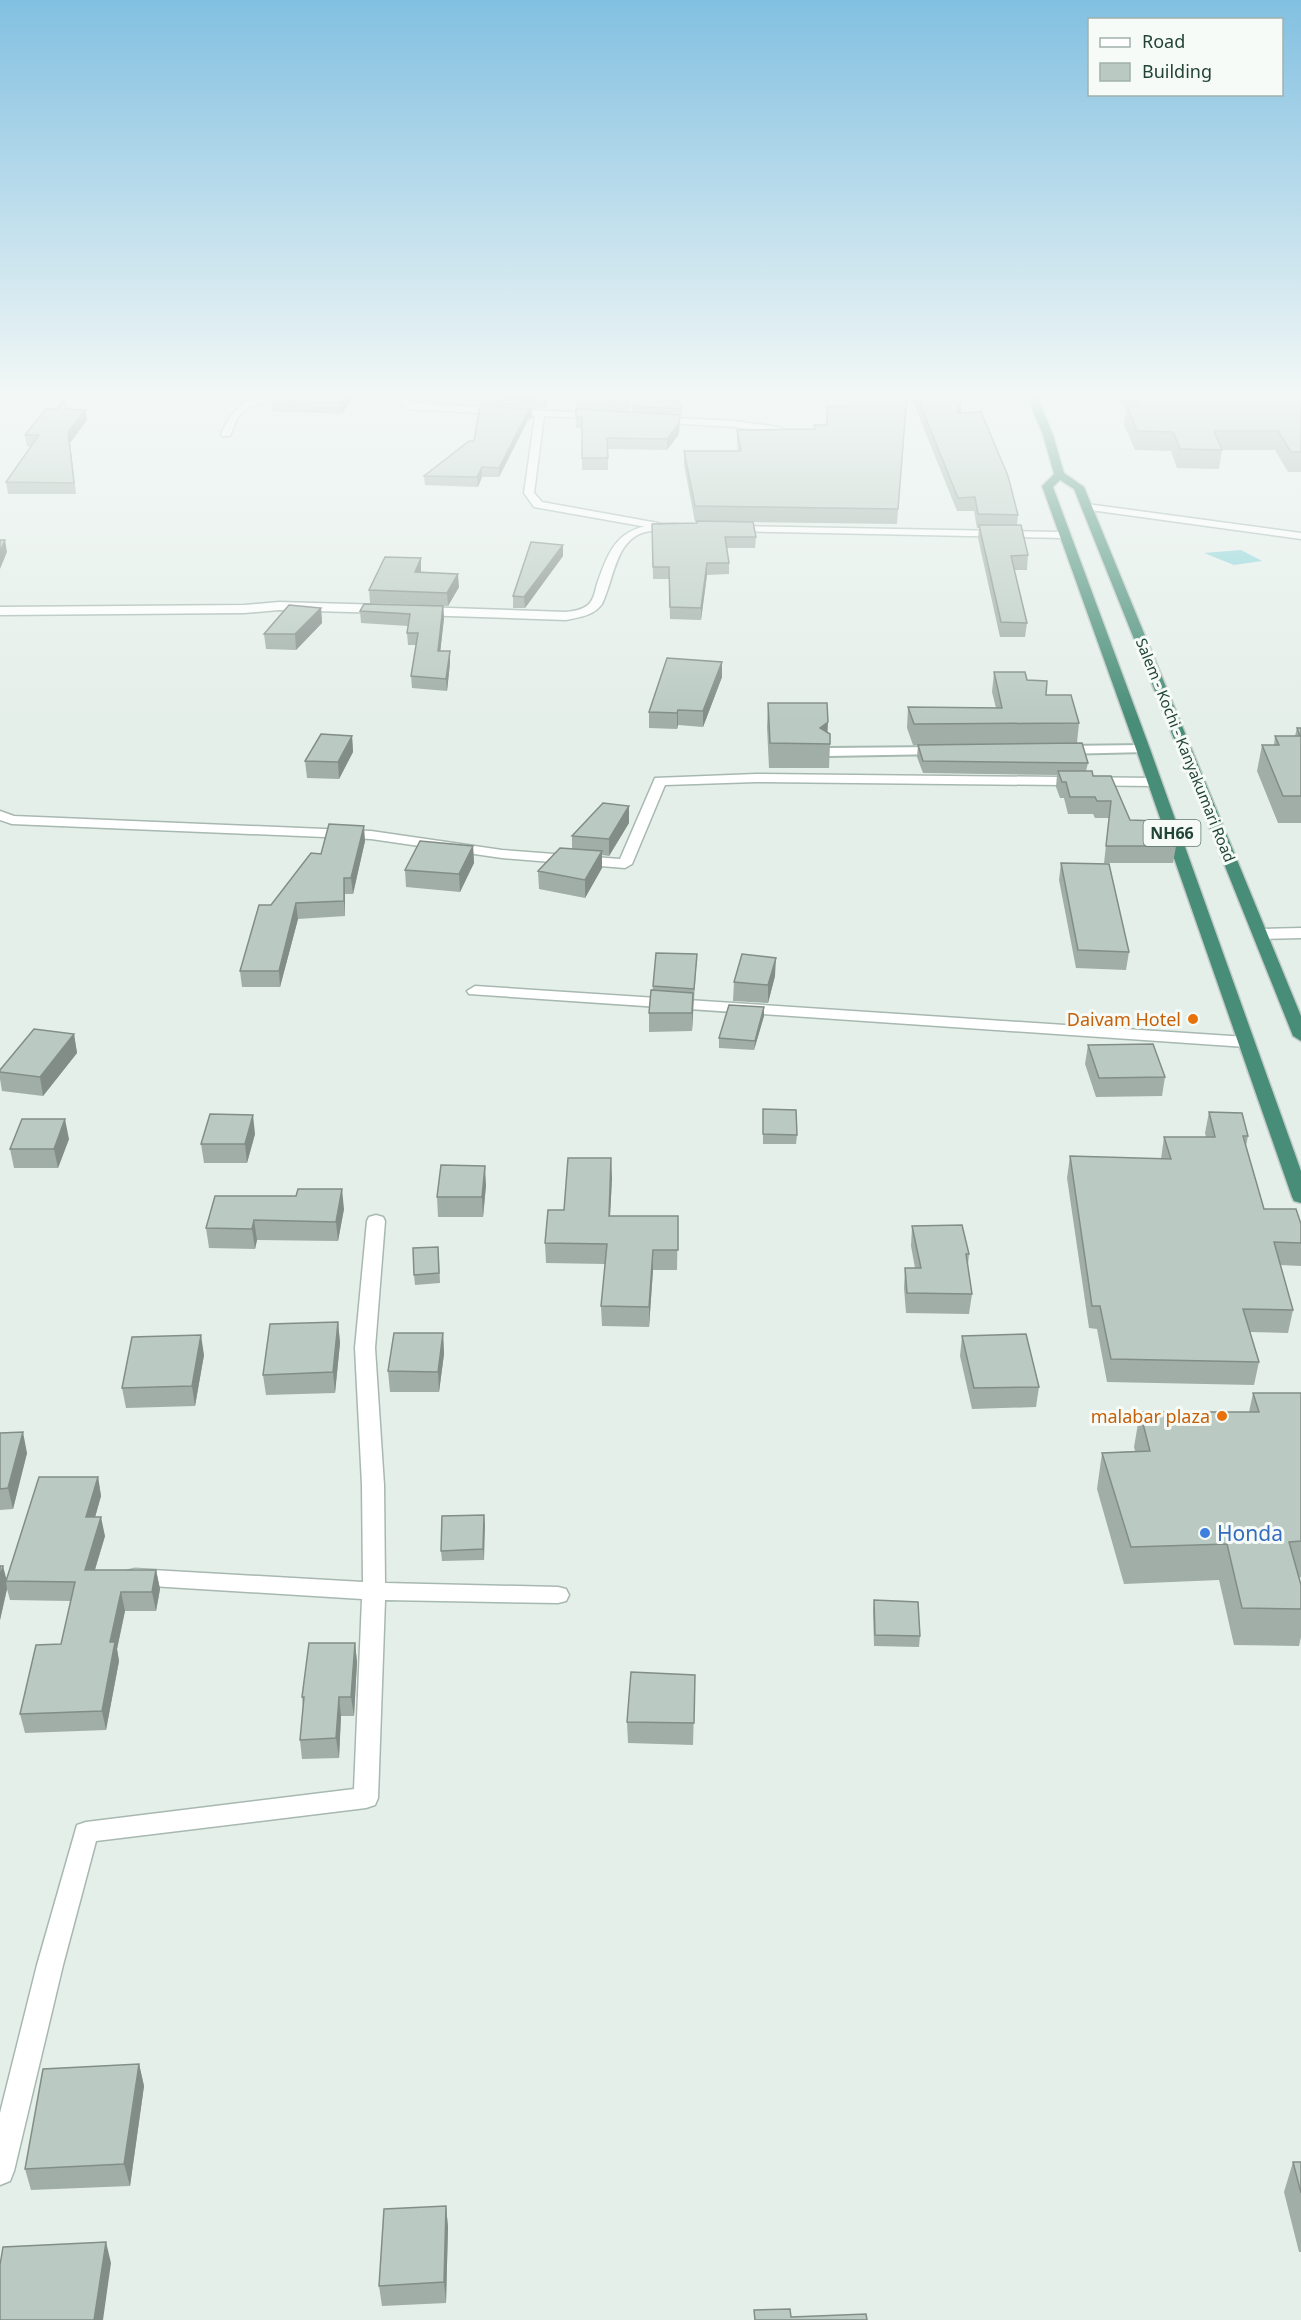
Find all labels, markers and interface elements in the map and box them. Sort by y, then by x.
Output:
legend [1088,18,1283,96]
text: Road [1142,29,1185,53]
text: Building [1142,59,1212,83]
street label: Salem - Kochi - Kanyakumari Road [1132,635,1240,865]
road number: NH66 [1144,820,1200,846]
place label: Daivam Hotel [1067,1007,1181,1031]
marker: Daivam Hotel [1186,1012,1200,1026]
place label: malabar plaza [1091,1404,1210,1428]
marker: malabar plaza [1215,1409,1229,1423]
place label: Honda [1217,1519,1283,1547]
marker: Honda [1198,1526,1212,1540]

